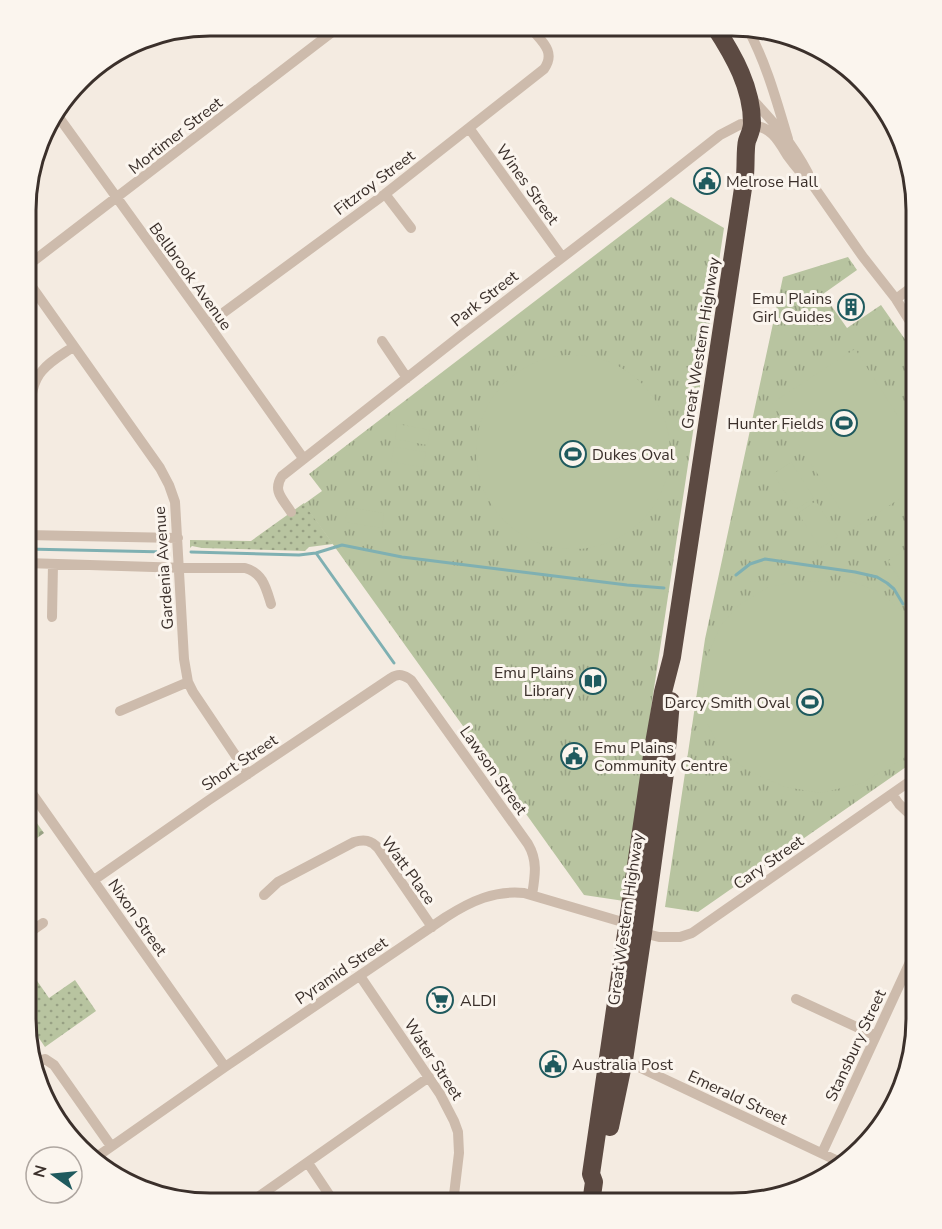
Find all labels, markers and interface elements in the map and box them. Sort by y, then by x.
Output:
street label: Mortimer Street [124,92,228,179]
street label: Wines Street [491,140,564,230]
street label: Fitzroy Street [330,145,420,220]
public building icon: Melrose Hall [692,166,722,196]
place label: Melrose Hall [726,171,818,193]
street label: Bellbrook Avenue [144,218,237,335]
street label: Great Western Highway [677,255,726,431]
street label: Park Street [446,265,523,332]
place label: Emu Plains Girl Guides [752,288,832,328]
building icon: Emu Plains Girl Guides [836,292,866,322]
sports icon: Hunter Fields [829,408,859,438]
place label: Hunter Fields [727,413,824,435]
sports icon: Dukes Oval [558,439,588,469]
place label: Dukes Oval [592,444,675,466]
street label: Gardenia Avenue [149,506,179,630]
place label: Emu Plains Library [494,662,575,702]
library icon: Emu Plains Library [578,666,608,696]
sports icon: Darcy Smith Oval [795,687,825,717]
place label: Darcy Smith Oval [665,692,790,714]
street label: Lawson Street [454,722,532,820]
street label: Short Street [197,729,282,796]
place label: Emu Plains Community Centre [594,737,728,777]
public building icon: Emu Plains Community Centre [559,741,589,771]
street label: Cary Street [729,830,808,895]
street label: Great Western Highway [603,831,649,1007]
street label: Watt Place [376,832,440,909]
street label: Nixon Street [102,875,172,961]
street label: Pyramid Street [291,932,392,1010]
supermarket icon: ALDI [425,985,455,1015]
street label: Stansbury Street [820,986,892,1105]
place label: ALDI [460,990,496,1012]
street label: Water Street [399,1015,468,1105]
public building icon: Australia Post [538,1049,568,1079]
place label: Australia Post [572,1054,673,1076]
street label: Emerald Street [684,1065,791,1131]
north arrow [24,1145,84,1205]
text: N [28,1163,53,1180]

